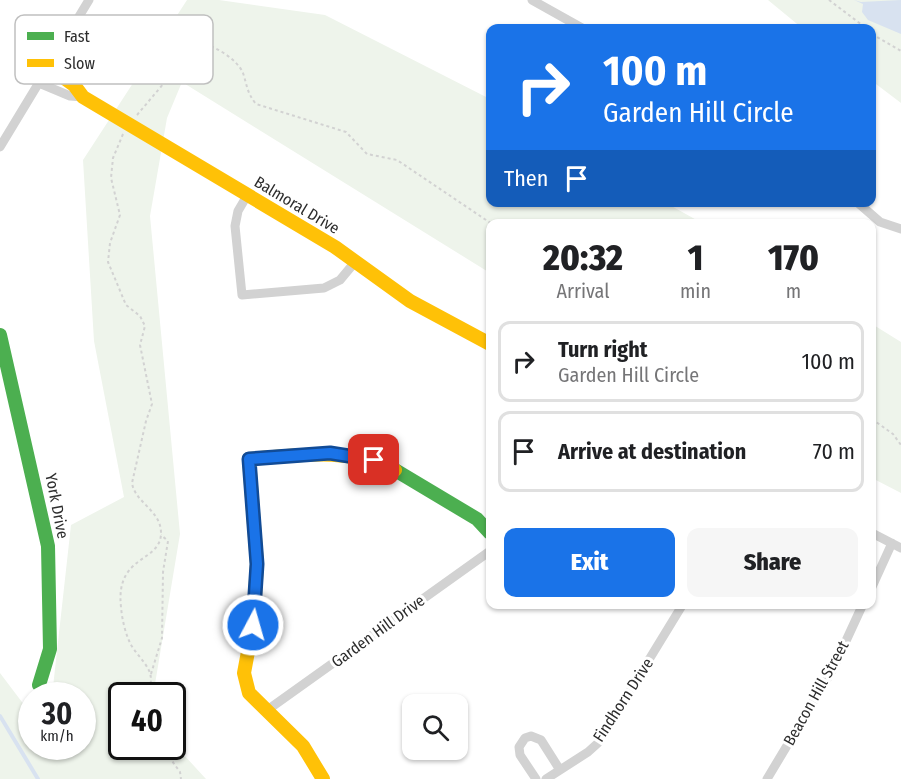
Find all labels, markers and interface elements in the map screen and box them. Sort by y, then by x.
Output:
legend [15,15,213,84]
text: Fast [64,27,91,46]
text: 100 m [603,46,707,96]
icon: right [504,48,582,126]
text: Slow [64,54,95,73]
text: Garden Hill Circle [603,97,794,129]
icon: arrive [560,162,593,195]
text: Then [504,165,548,192]
street label: Balmoral Drive [251,172,343,238]
text: 20:32 [543,236,623,280]
text: 1 [688,236,703,280]
text: 170 [768,236,819,280]
text: Arrival [556,279,610,303]
text: min [680,279,711,303]
text: m [786,279,801,303]
text: Turn right [558,336,647,363]
icon: right [507,345,540,378]
text: 100 m [801,348,855,375]
text: Garden Hill Circle [558,363,699,387]
pin [348,434,399,485]
icon: arrive [507,435,540,468]
text: Arrive at destination [558,438,746,465]
text: 70 m [813,438,855,465]
icon: arrive [357,443,390,476]
street label: York Drive [41,472,73,540]
button: Exit [504,528,675,597]
button: Share [687,528,858,597]
street label: Garden Hill Drive [328,591,428,671]
position arrow [221,593,285,657]
street label: Beacon Hill Street [779,637,853,749]
street label: Findhorn Drive [589,654,657,745]
speed limit sign: 40 [108,682,186,760]
map controls [402,694,468,760]
button: search [402,694,468,760]
text: 30 [42,696,72,732]
text: km/h [40,727,74,745]

